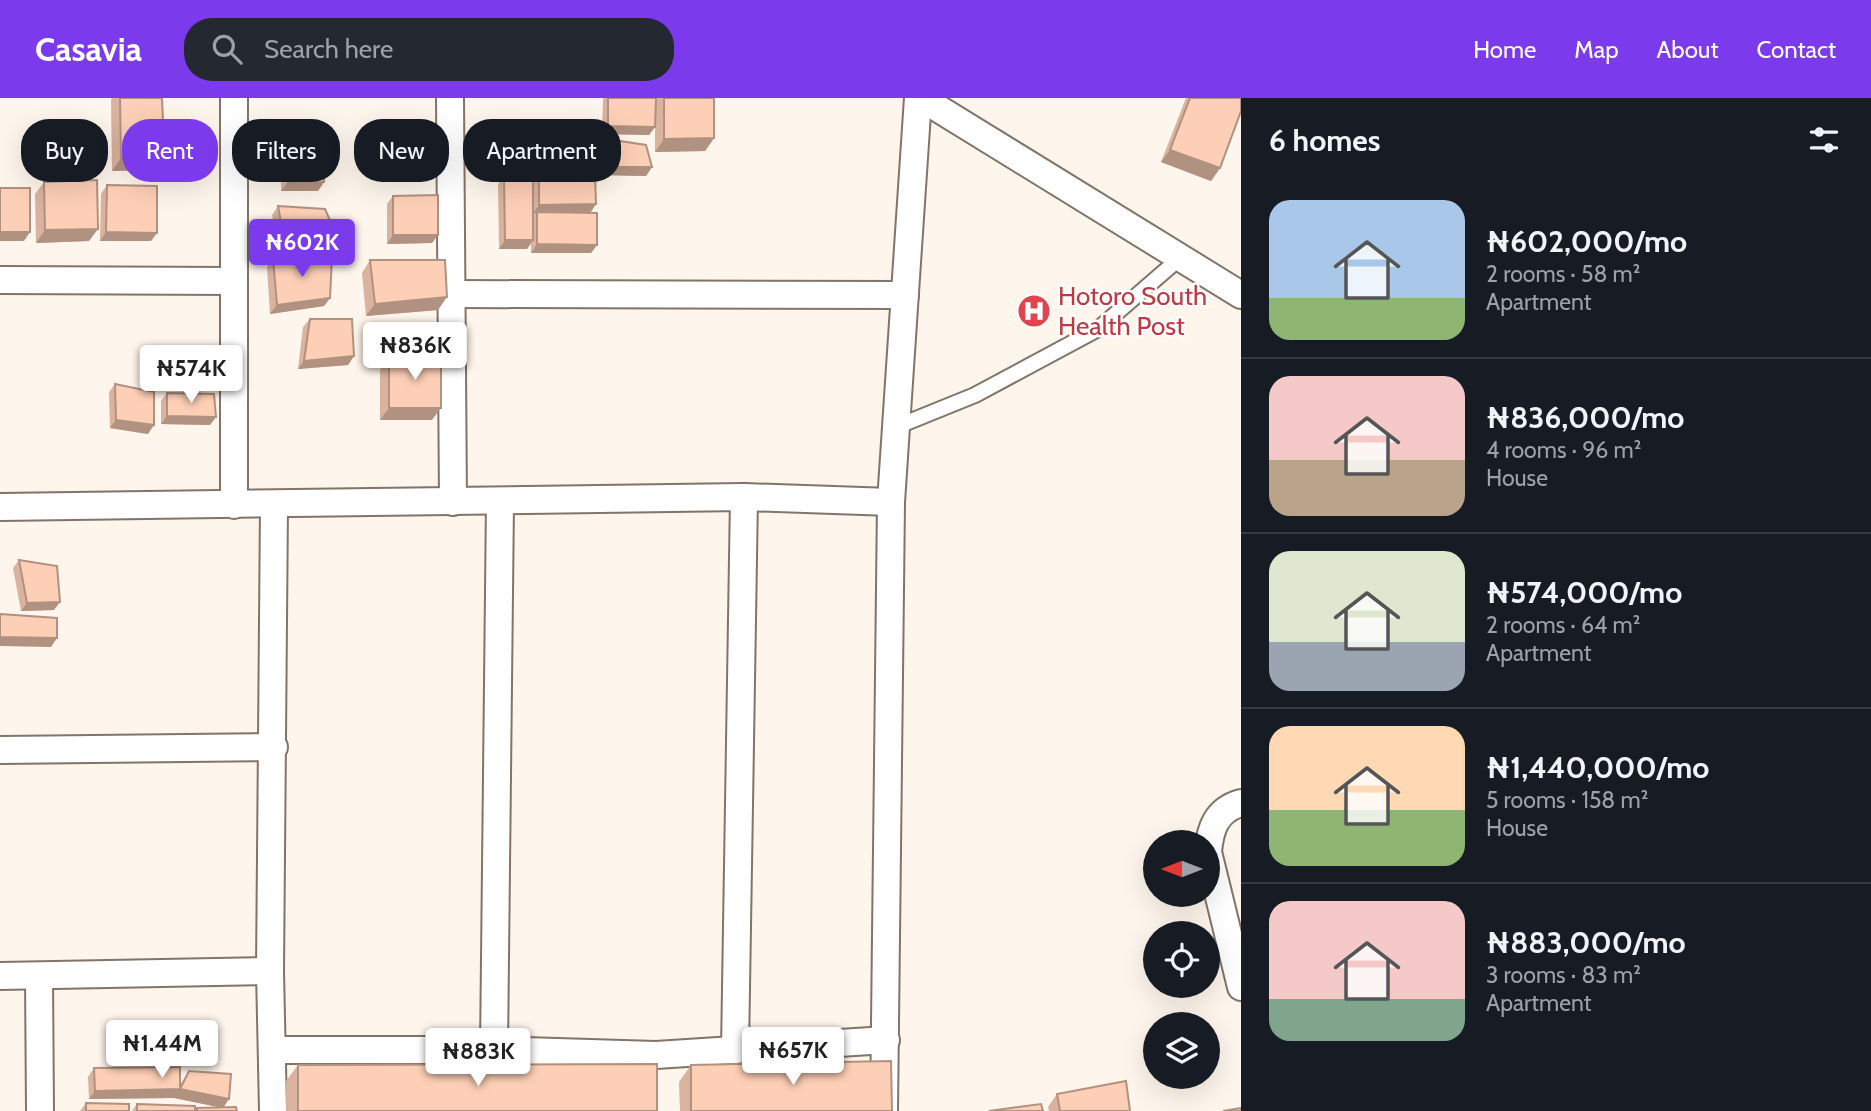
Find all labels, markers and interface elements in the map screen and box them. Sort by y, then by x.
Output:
search box [184,18,674,81]
text: Casavia [35,29,142,69]
icon: search [208,30,246,68]
text: Search here [264,33,393,65]
text: Home [1473,35,1536,64]
text: Map [1574,35,1619,64]
text: About [1657,35,1719,64]
text: Contact [1757,35,1836,64]
chip: Buy [21,119,108,182]
chip: Rent [122,119,218,182]
chip: Filters [232,119,340,182]
chip: New [354,119,449,182]
chip: Apartment [463,119,621,182]
icon: filters [1805,121,1843,159]
text: 6 homes [1269,122,1380,159]
pin: ₦602K [253,220,351,279]
text: ₦602,000/mo [1486,223,1687,260]
text: ₦602K [265,228,339,256]
icon: home [1325,228,1409,312]
text: 2 rooms · 58 m² [1486,260,1640,288]
place label: Hotoro South Health Post [1058,280,1207,342]
text: Apartment [1486,288,1591,316]
hospital icon: Hotoro South Health Post [1015,292,1053,330]
pin: ₦836K [366,322,464,382]
text: ₦836K [379,331,451,359]
pin: ₦574K [142,345,240,405]
text: ₦574K [156,354,226,382]
text: ₦836,000/mo [1486,399,1684,436]
icon: home [1325,404,1409,488]
text: 4 rooms · 96 m² [1486,436,1641,464]
text: House [1486,464,1548,492]
text: ₦574,000/mo [1486,574,1682,611]
icon: home [1325,579,1409,663]
text: 2 rooms · 64 m² [1486,611,1640,639]
text: Apartment [1486,639,1591,667]
text: ₦1,440,000/mo [1486,749,1709,786]
icon: home [1325,754,1409,838]
text: 5 rooms · 158 m² [1486,786,1648,814]
text: House [1486,814,1548,842]
north arrow [1143,830,1220,906]
map controls [1143,830,1220,1089]
button: locate [1143,921,1220,998]
text: ₦883,000/mo [1486,924,1686,961]
icon: home [1325,929,1409,1013]
text: 3 rooms · 83 m² [1486,961,1641,989]
text: Apartment [1486,989,1591,1017]
button: layers [1143,1012,1220,1089]
pin: ₦1.44M [105,1020,219,1080]
pin: ₦883K [429,1028,527,1088]
pin: ₦657K [744,1028,842,1087]
text: ₦1.44M [122,1029,202,1057]
text: ₦657K [758,1036,828,1064]
text: ₦883K [441,1037,515,1065]

